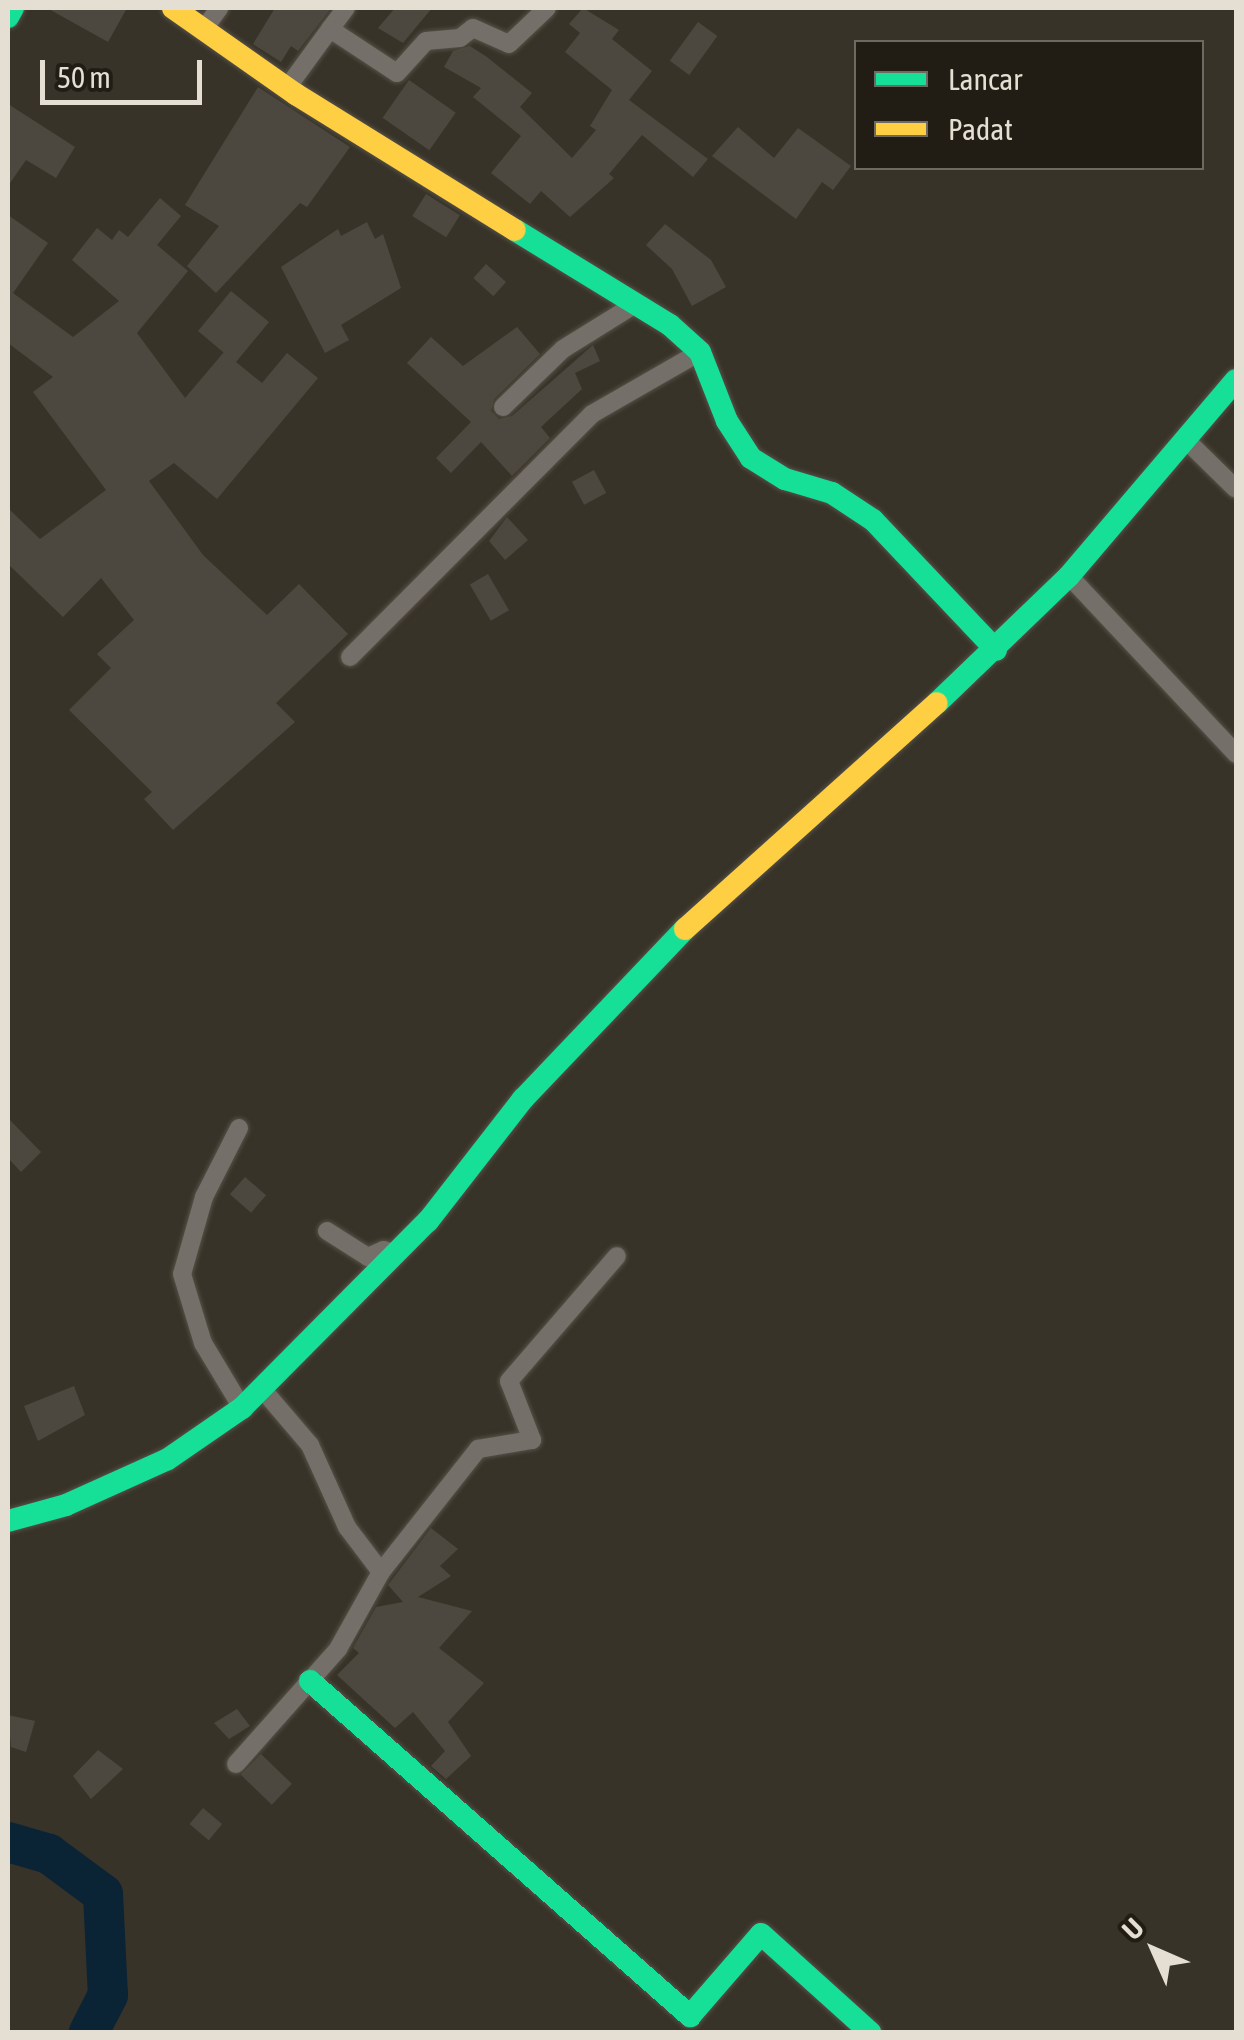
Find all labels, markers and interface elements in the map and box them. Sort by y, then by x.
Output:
scale bar [45,40,208,102]
legend [854,40,1204,170]
text: 50 m [57,60,111,94]
text: Lancar [948,62,1022,96]
text: Padat [948,112,1013,146]
north arrow [1104,1900,1204,2000]
text: U [1116,1912,1150,1946]

